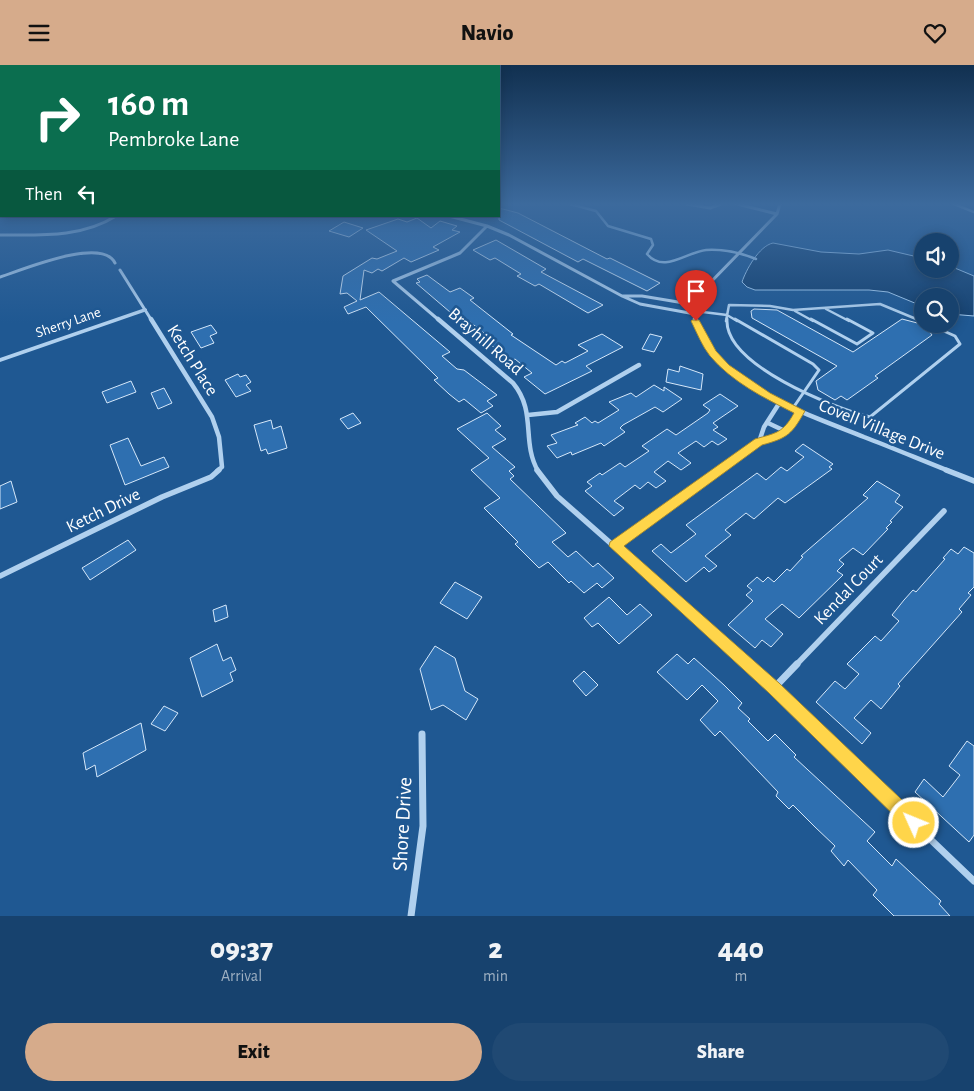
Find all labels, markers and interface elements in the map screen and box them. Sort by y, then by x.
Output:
icon: menu [25,19,53,47]
icon: heart [921,19,949,47]
text: Navio [461,22,513,44]
icon: right [25,85,90,150]
text: 160 m [108,87,189,122]
text: Pembroke Lane [108,128,239,150]
icon: left [73,180,101,208]
text: Then [25,185,63,204]
map controls [914,233,959,333]
button: sound [914,233,959,278]
pin [675,270,717,321]
icon: arrive [682,277,710,305]
button: search [914,288,959,333]
street label: Sherry Lane [34,304,103,341]
street label: Brayhill Road [445,305,526,379]
street label: Ketch Place [163,322,221,399]
street label: Covell Village Drive [816,396,947,463]
street label: Ketch Drive [64,485,143,537]
street label: Kendal Court [811,551,887,628]
street label: Shore Drive [390,776,415,872]
position arrow [887,796,939,848]
text: 09:37 [210,934,273,964]
text: 2 [488,934,503,964]
text: 440 [718,934,764,964]
text: Arrival [221,968,262,984]
text: min [483,968,508,984]
text: m [735,968,747,984]
button: Exit [25,1023,482,1081]
button: Share [492,1023,949,1081]

